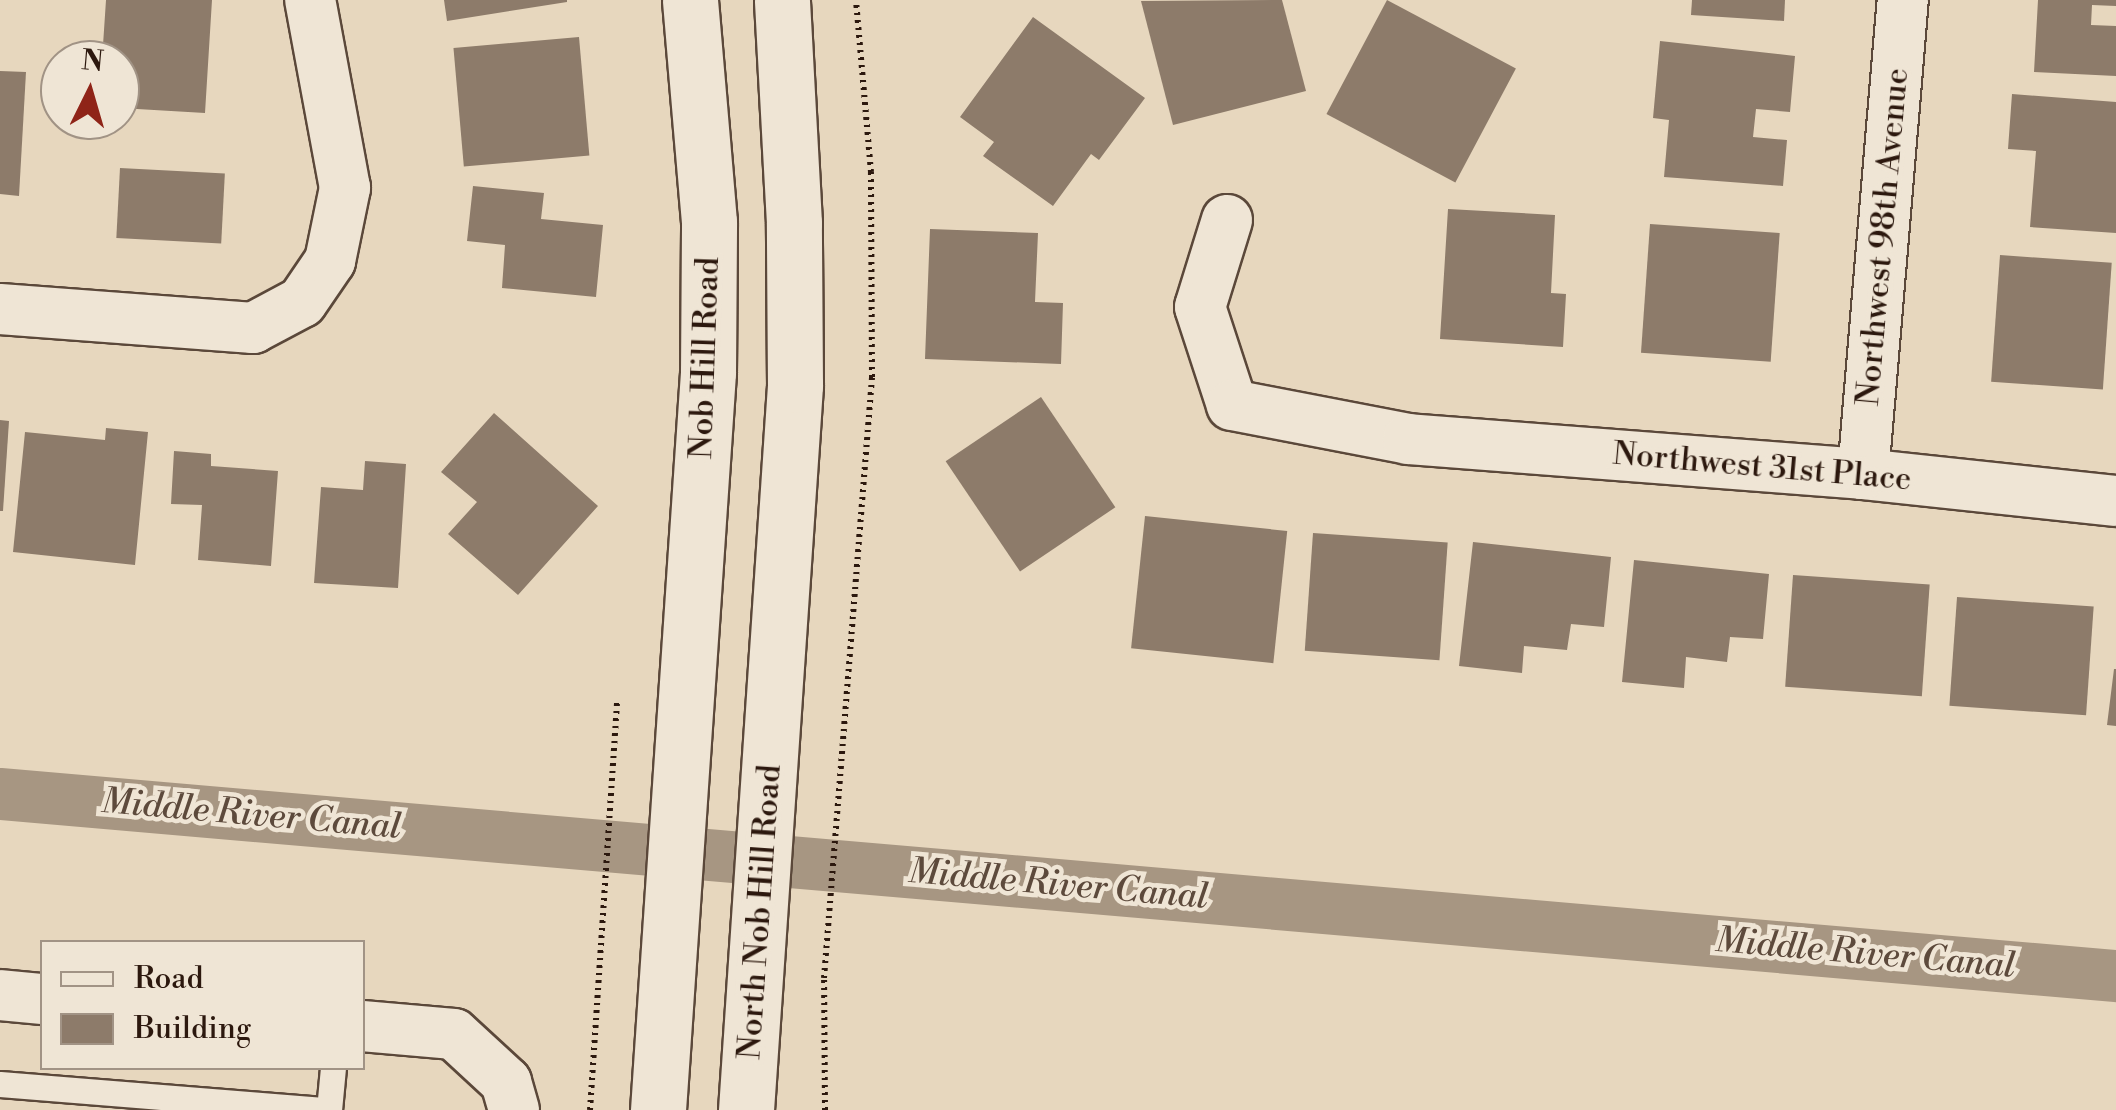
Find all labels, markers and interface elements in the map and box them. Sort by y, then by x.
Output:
north arrow [40,40,140,140]
text: N [80,43,105,80]
street label: Northwest 98th Avenue [1849,67,1917,407]
street label: Nob Hill Road [682,256,728,460]
street label: Northwest 31st Place [1611,435,1913,499]
street label: North Nob Hill Road [731,763,789,1061]
water label: Middle River Canal [99,781,403,849]
water label: Middle River Canal [906,851,1210,919]
water label: Middle River Canal [1713,920,2017,988]
legend [40,940,365,1070]
text: Road [134,960,204,998]
text: Building [134,1010,251,1048]

